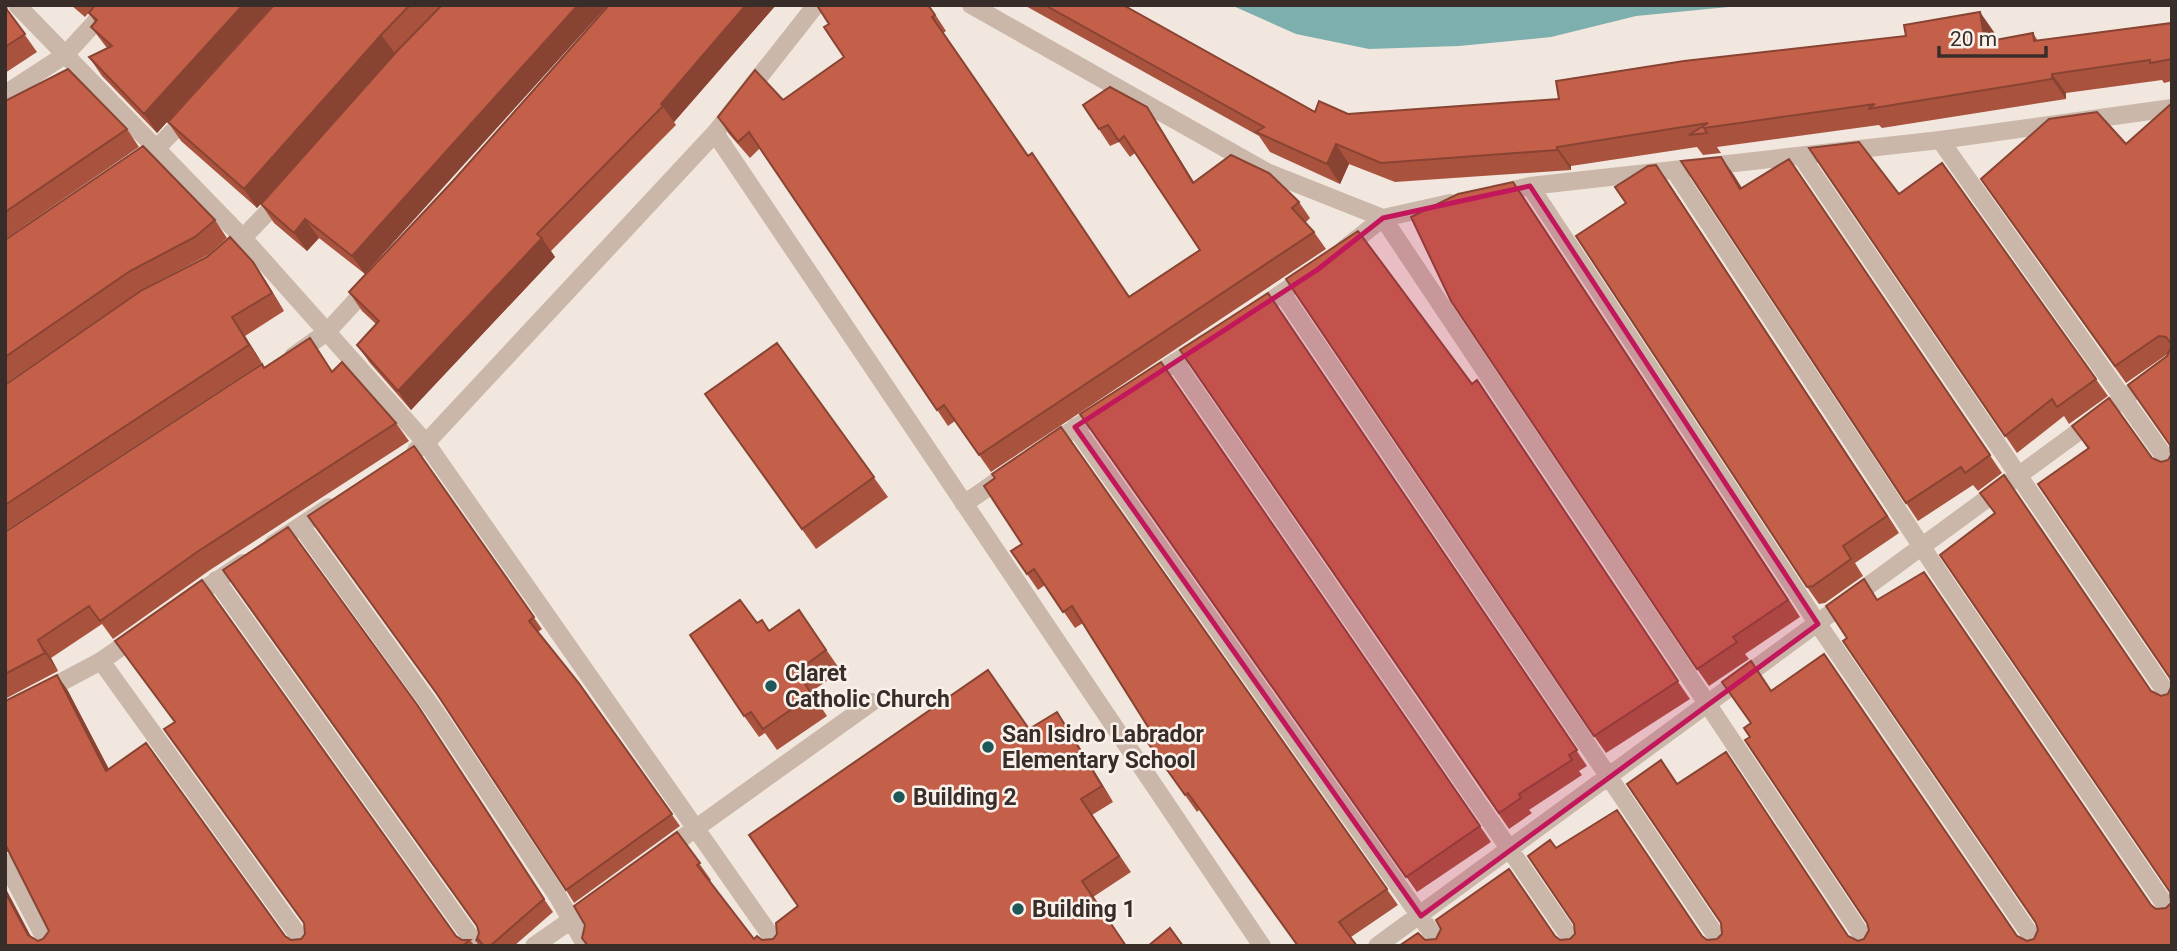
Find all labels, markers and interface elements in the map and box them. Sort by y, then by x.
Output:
scale bar [1939,14,2046,58]
text: 20 m [1950,27,1997,51]
place label: Claret Catholic Church [785,660,950,713]
marker: Claret Catholic Church [763,678,779,694]
place label: San Isidro Labrador Elementary School [1002,721,1204,774]
marker: San Isidro Labrador Elementary School [980,739,996,755]
place label: Building 2 [913,784,1017,811]
marker: Building 2 [891,789,907,805]
place label: Building 1 [1032,896,1136,923]
marker: Building 1 [1010,901,1026,917]

